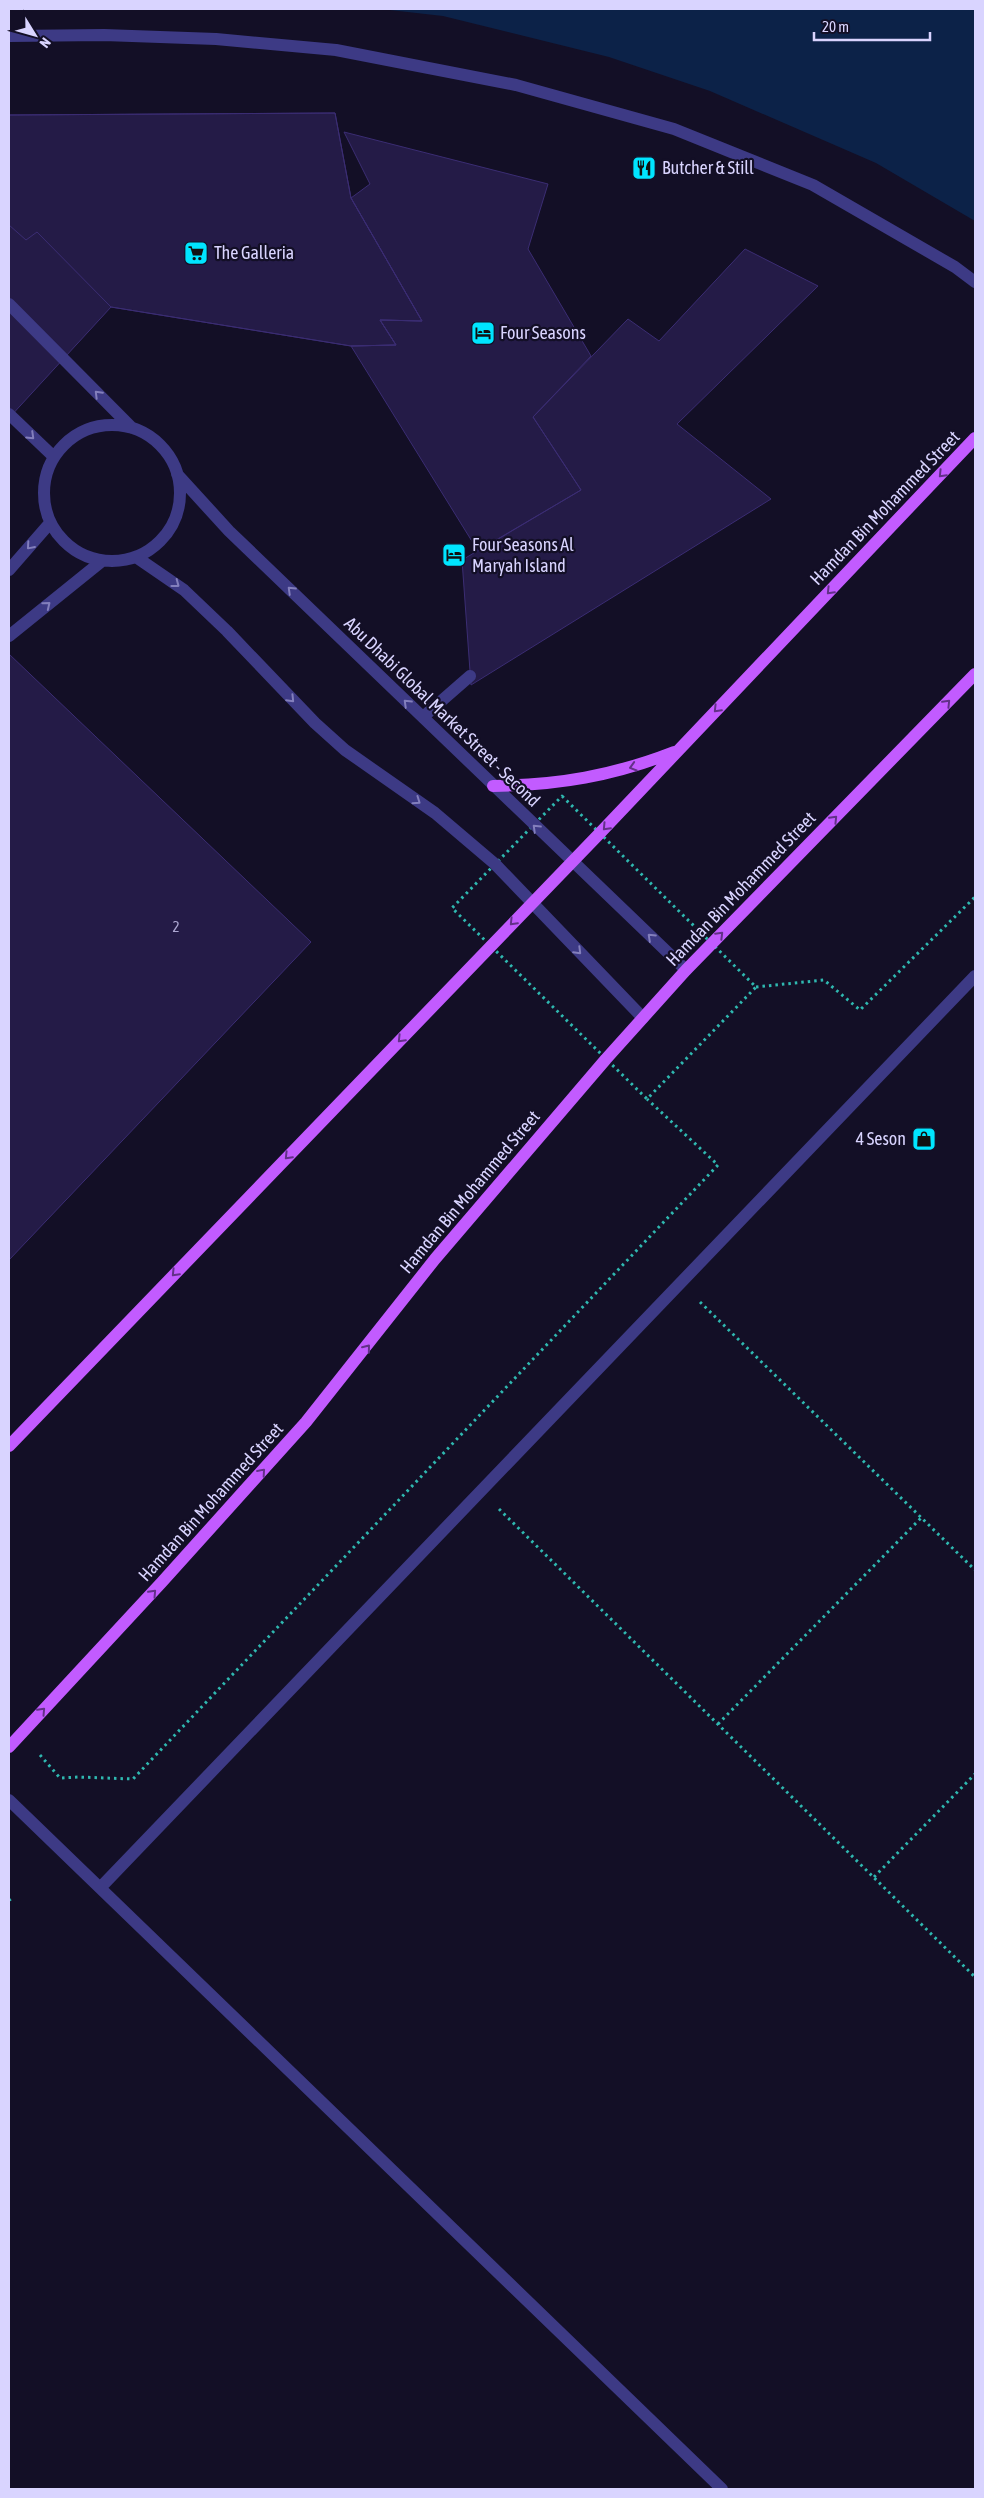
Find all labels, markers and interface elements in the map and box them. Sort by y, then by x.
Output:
north arrow [10,10,60,60]
scale bar [814,10,930,42]
text: 20 m [822,18,849,35]
text: N [37,35,54,51]
restaurant icon: Butcher & Still [631,155,657,181]
place label: Butcher & Still [662,157,754,178]
supermarket icon: The Galleria [183,240,209,266]
place label: The Galleria [214,242,294,263]
hotel icon: Four Seasons [470,320,496,346]
place label: Four Seasons [500,322,586,343]
one-way arrow [95,390,104,399]
street label: Hamdan Bin Mohammed Street [806,426,964,589]
one-way arrow [26,430,35,439]
one-way arrow [939,468,948,477]
place label: Four Seasons Al Maryah Island [472,534,574,576]
one-way arrow [26,541,35,550]
hotel icon: Four Seasons Al Maryah Island [441,542,467,568]
one-way arrow [170,579,179,587]
one-way arrow [827,586,836,595]
one-way arrow [287,587,296,596]
one-way arrow [41,603,50,611]
street label: Abu Dhabi Global Market Street - Second [340,613,544,811]
one-way arrow [285,693,294,702]
one-way arrow [942,699,951,708]
one-way arrow [404,700,413,709]
one-way arrow [714,703,723,712]
one-way arrow [629,761,638,771]
one-way arrow [412,795,421,804]
street label: Hamdan Bin Mohammed Street [662,807,820,970]
one-way arrow [828,816,837,825]
one-way arrow [603,821,612,830]
one-way arrow [533,825,542,834]
one-way arrow [510,917,519,926]
house number: 2 [172,918,180,935]
one-way arrow [715,932,724,941]
one-way arrow [648,934,657,943]
one-way arrow [572,945,581,954]
one-way arrow [397,1034,406,1043]
street label: Hamdan Bin Mohammed Street [395,1106,544,1277]
shop icon: 4 Seson [911,1126,937,1152]
place label: 4 Seson [856,1128,906,1149]
one-way arrow [285,1151,294,1160]
one-way arrow [172,1268,181,1277]
one-way arrow [361,1345,369,1354]
street label: Hamdan Bin Mohammed Street [134,1418,287,1585]
one-way arrow [256,1469,265,1478]
one-way arrow [147,1589,156,1598]
one-way arrow [36,1708,45,1717]

